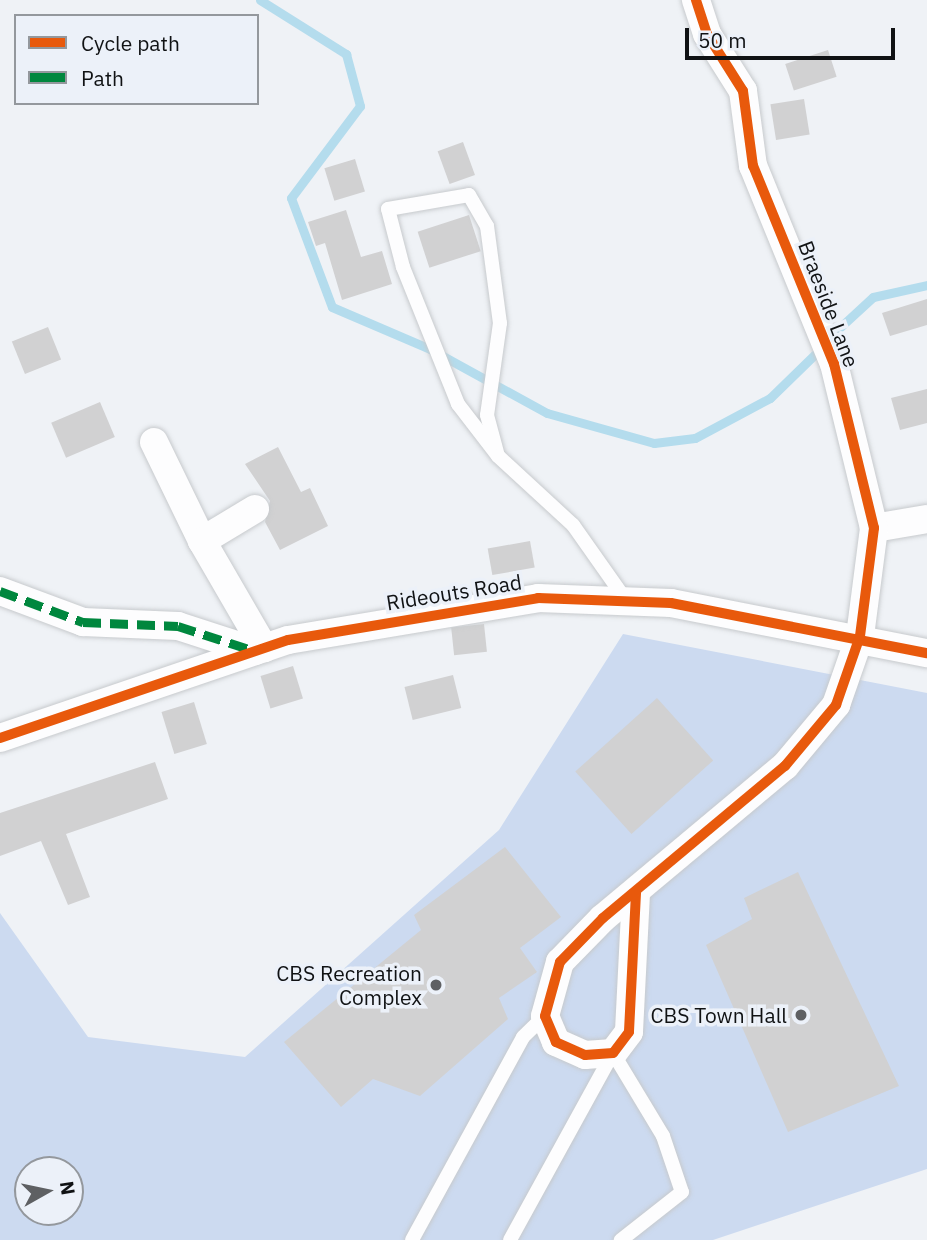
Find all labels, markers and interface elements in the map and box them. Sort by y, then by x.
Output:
legend [14,14,259,105]
scale bar [689,14,899,58]
text: 50 m [698,26,747,54]
text: Cycle path [81,29,180,57]
text: Path [81,64,124,92]
street label: Braeside Lane [793,237,865,371]
street label: Rideouts Road [384,569,524,615]
place label: CBS Recreation Complex [276,960,422,1010]
marker: CBS Recreation Complex [428,977,444,993]
place label: CBS Town Hall [650,1002,787,1028]
marker: CBS Town Hall [793,1007,809,1023]
north arrow [14,1156,84,1226]
text: N [55,1179,81,1197]

